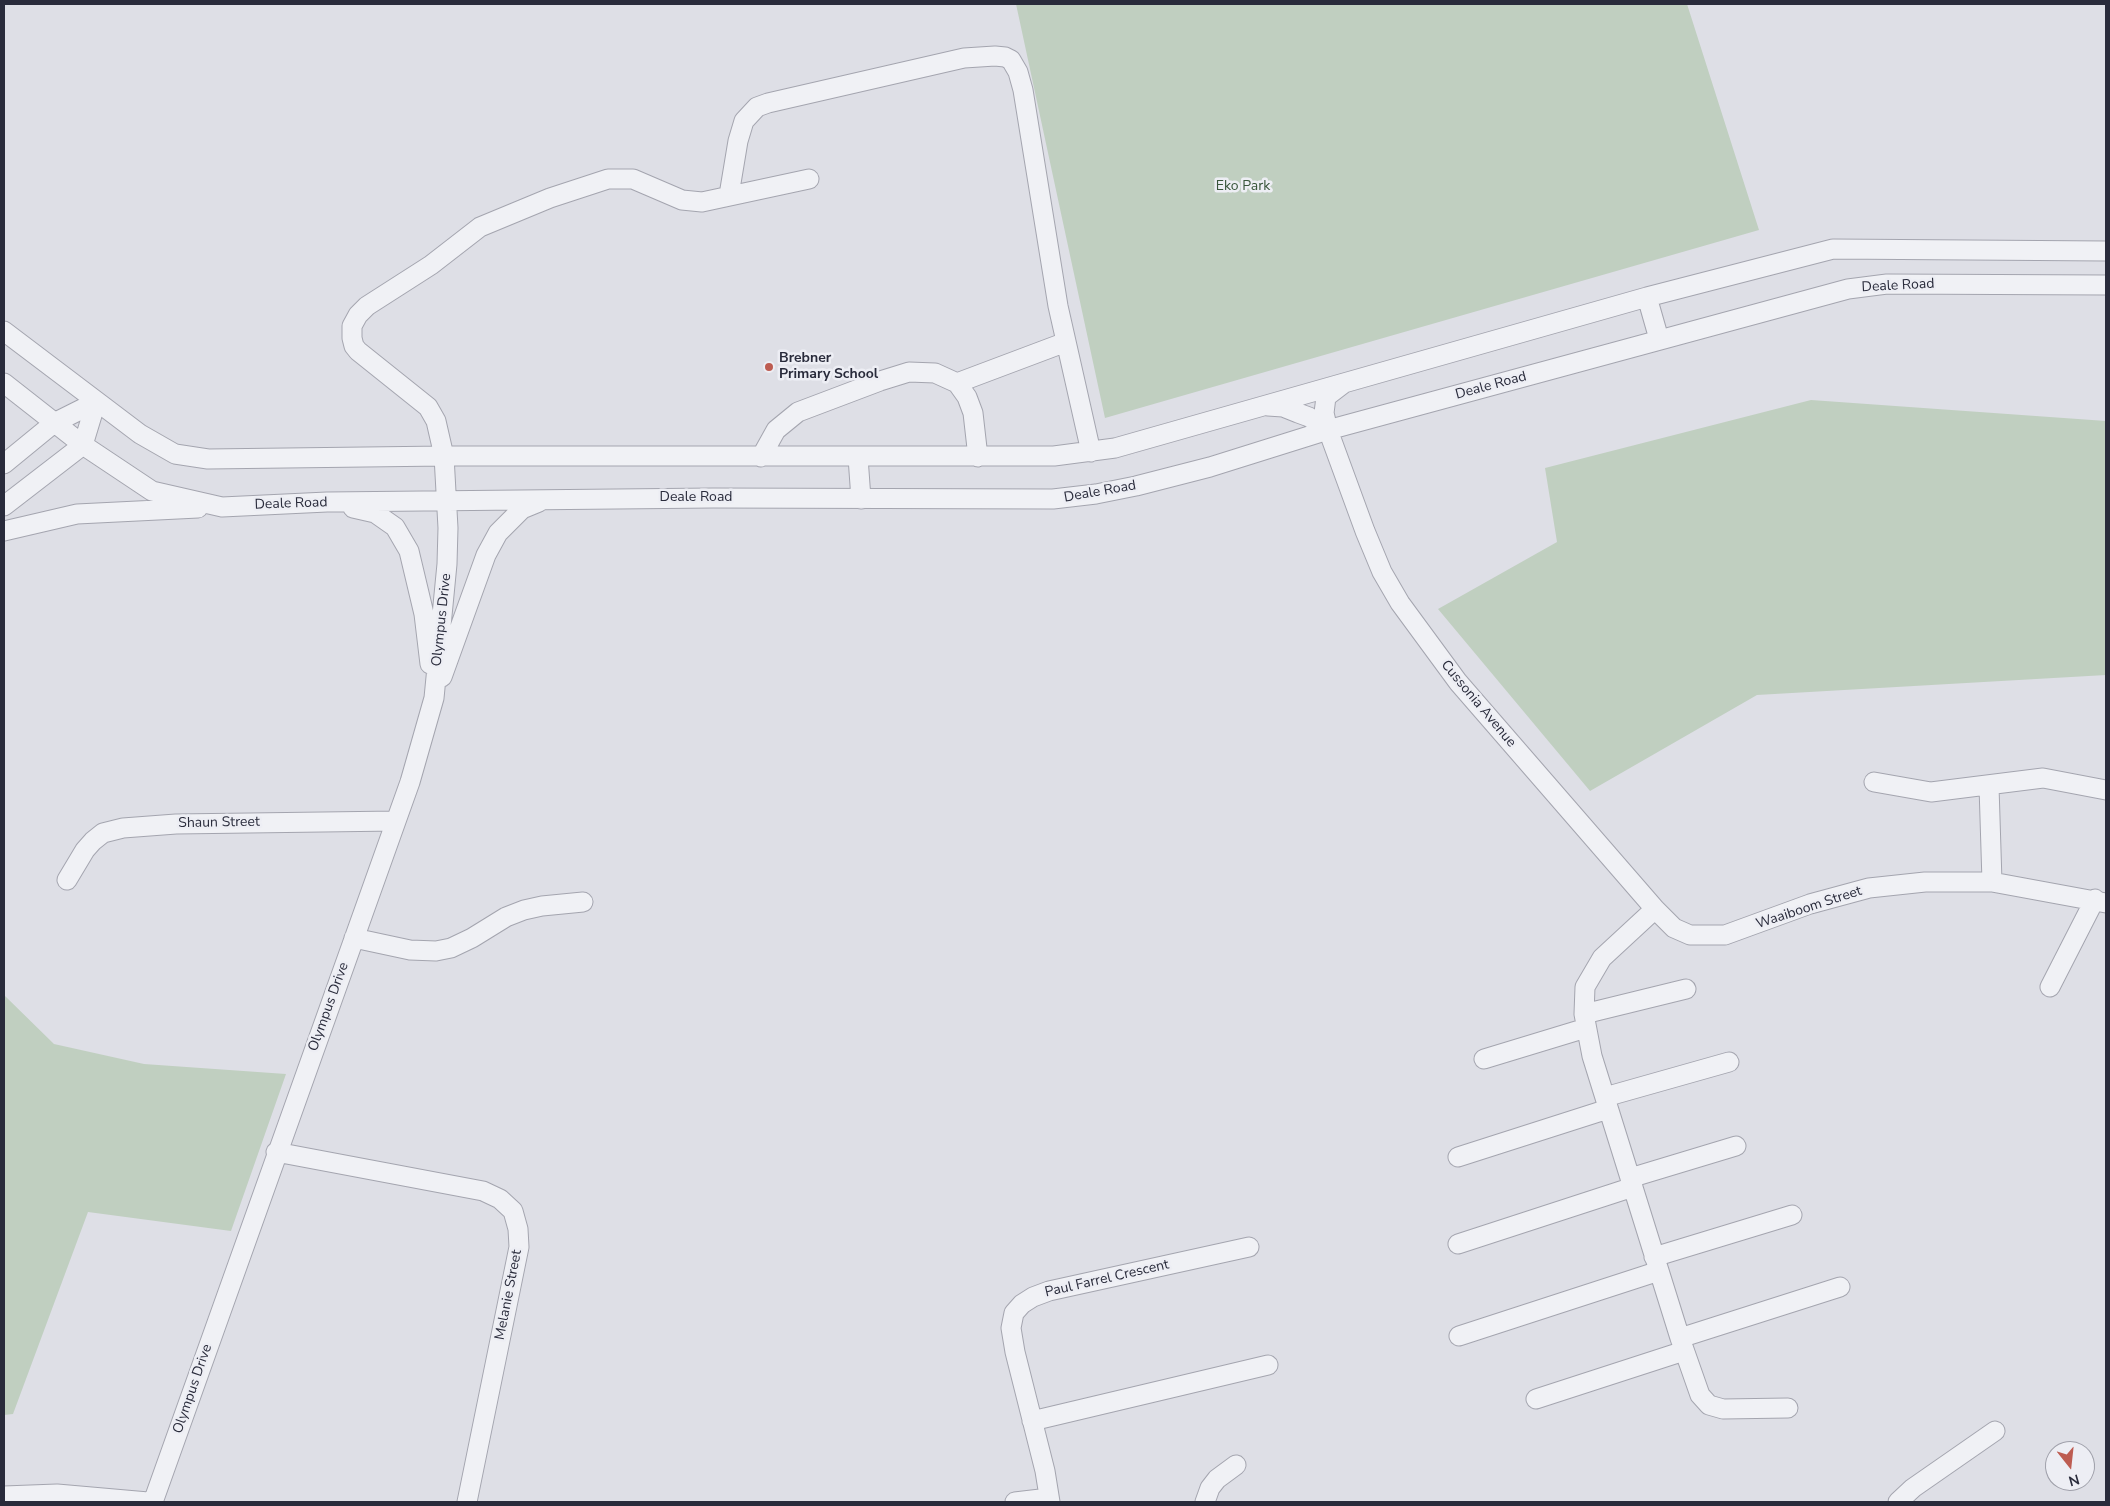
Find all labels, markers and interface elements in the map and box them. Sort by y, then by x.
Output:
park label: Eko Park [1216,179,1270,195]
street label: Deale Road [1861,276,1935,296]
place label: Brebner Primary School [779,351,878,384]
marker: Brebner Primary School [763,361,775,373]
street label: Deale Road [1454,368,1528,404]
street label: Deale Road [1063,477,1137,507]
street label: Deale Road [660,490,732,506]
street label: Deale Road [254,494,328,514]
street label: Olympus Drive [429,573,455,667]
street label: Cussonia Avenue [1437,657,1519,751]
street label: Shaun Street [178,814,260,832]
street label: Waaiboom Street [1754,883,1864,933]
street label: Olympus Drive [305,960,353,1054]
street label: Melanie Street [492,1249,526,1341]
street label: Paul Farrel Crescent [1043,1257,1171,1301]
street label: Olympus Drive [170,1342,216,1436]
north arrow [2045,1441,2095,1491]
text: N [2066,1469,2082,1491]

